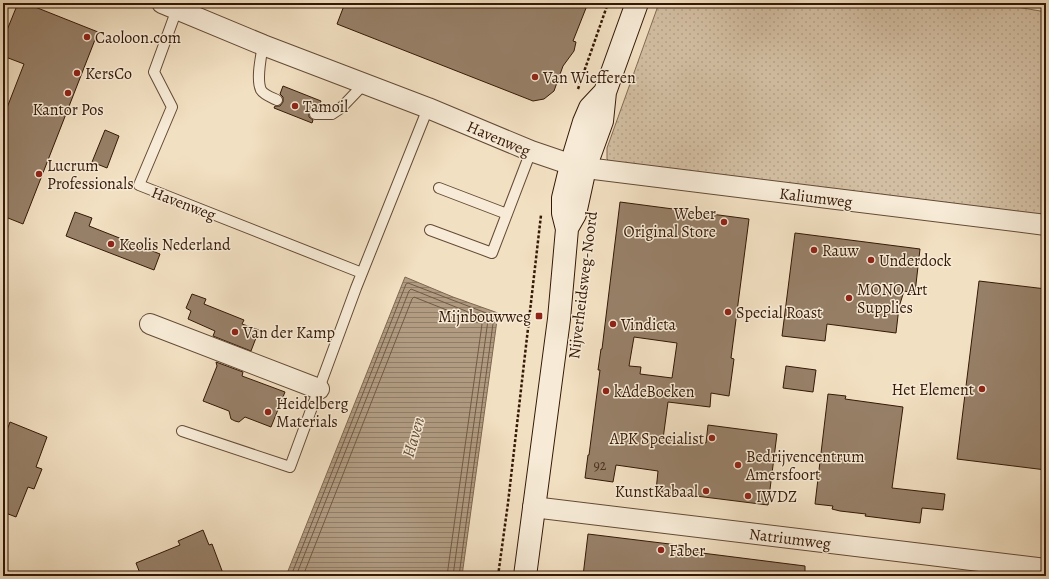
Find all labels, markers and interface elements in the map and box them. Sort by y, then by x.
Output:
place label: Caoloon.com [95,27,181,49]
marker: Caoloon.com [82,32,92,42]
place label: KersCo [85,63,132,85]
place label: Van Wiefferen [542,67,636,89]
marker: KersCo [72,68,82,78]
marker: Van Wiefferen [530,72,540,82]
marker: Kantor Pos [63,88,73,98]
place label: Tamoil [303,96,348,118]
place label: Kantor Pos [32,99,104,121]
marker: Tamoil [290,101,300,111]
street label: Havenweg [463,116,534,162]
place label: Lucrum Professionals [47,155,134,195]
marker: Lucrum Professionals [34,169,44,179]
street label: Havenweg [148,182,219,226]
street label: Kaliumweg [778,183,854,213]
place label: Weber Original Store [624,203,716,243]
street label: Nijverheidsweg-Noord [563,210,603,360]
marker: Weber Original Store [719,217,729,227]
place label: Keolis Nederland [119,234,231,256]
marker: Keolis Nederland [106,239,116,249]
place label: Rauw [822,240,860,262]
marker: Rauw [809,245,819,255]
place label: Underdock [879,250,951,272]
marker: Underdock [866,255,876,265]
place label: MONO Art Supplies [857,279,928,319]
marker: MONO Art Supplies [844,293,854,303]
place label: Special Roast [736,302,822,324]
place label: Mijnbouwweg [438,306,531,328]
marker: Special Roast [723,307,733,317]
marker: Mijnbouwweg [534,311,544,321]
place label: Vindicta [620,314,677,336]
marker: Vindicta [608,319,618,329]
place label: Van der Kamp [242,322,335,344]
marker: Van der Kamp [230,327,240,337]
place label: Het Element [892,379,974,401]
place label: kAdeBoeken [614,381,695,403]
marker: Het Element [977,384,987,394]
marker: kAdeBoeken [601,386,611,396]
place label: Heidelberg Materials [276,393,349,433]
marker: Heidelberg Materials [263,407,273,417]
water label: Haven [397,414,430,460]
place label: APK Specialist [609,428,704,450]
marker: APK Specialist [707,433,717,443]
place label: Bedrijvencentrum Amersfoort [745,446,864,486]
house number: 92 [593,456,607,475]
marker: Bedrijvencentrum Amersfoort [733,460,743,470]
place label: KunstKabaal [615,481,698,503]
marker: KunstKabaal [701,486,711,496]
place label: IWDZ [756,486,797,508]
marker: IWDZ [743,491,753,501]
street label: Natriumweg [748,523,832,555]
place label: Faber [669,540,705,562]
marker: Faber [656,545,666,555]

